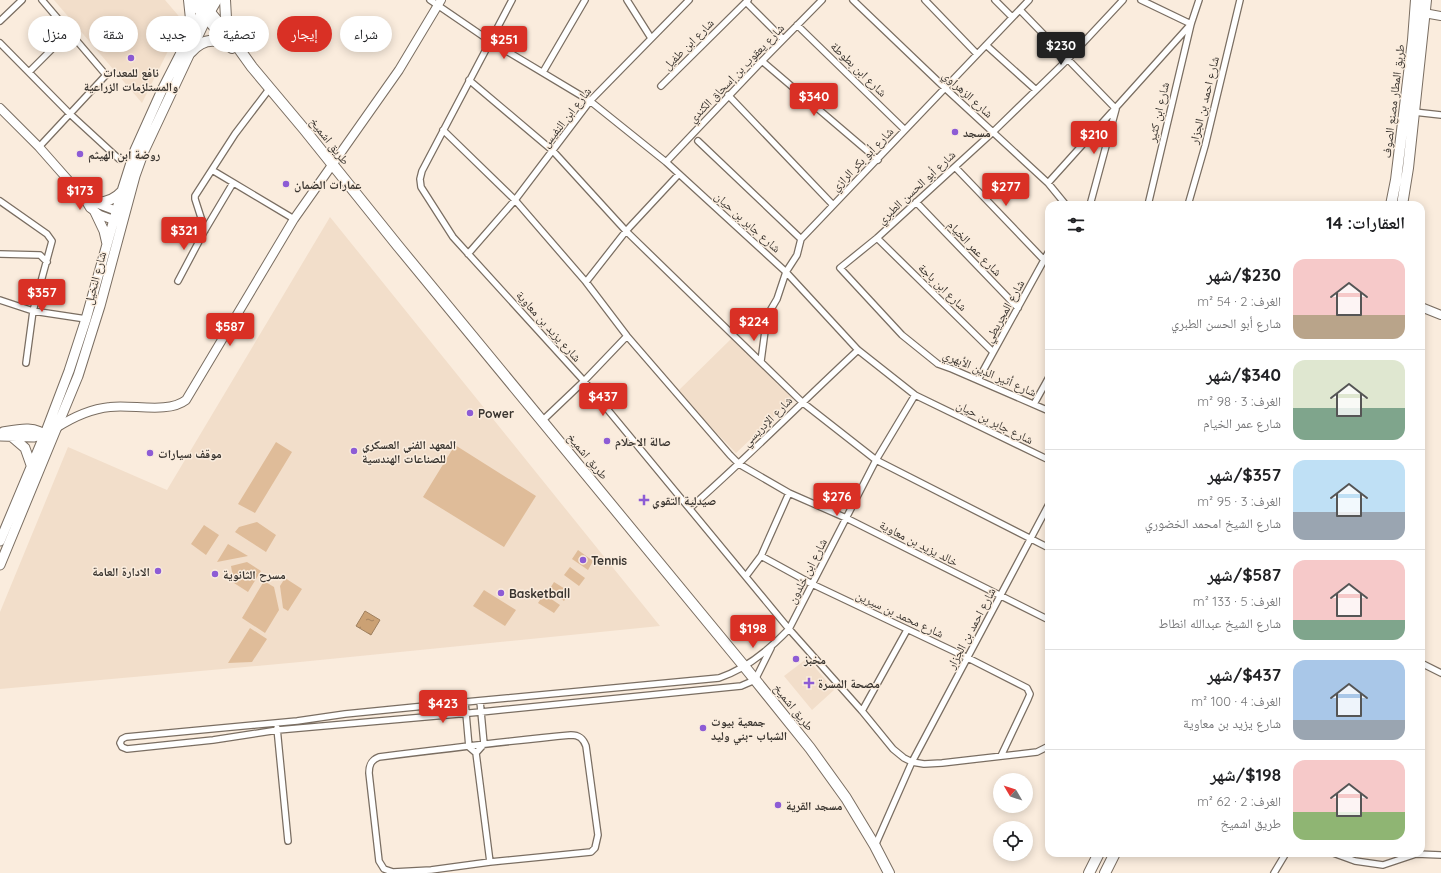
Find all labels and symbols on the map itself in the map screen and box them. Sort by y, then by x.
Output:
street label: شارع ابن طفيل [659,15,718,74]
street label: شارع يعقوب بن إسحاق الكندي [685,20,789,128]
pin: $251 [480,26,528,60]
pin: $230 [1037,32,1085,66]
street label: شارع ابن بطوطة [827,38,890,100]
street label: طريق المطار مصنع الصوف [1379,43,1408,159]
marker: نافع للمعدات والمستلزمات الزراعية [126,53,136,63]
street label: شارع احمد بن الجزار [1186,55,1223,147]
place label: نافع للمعدات والمستلزمات الزراعية [84,65,178,94]
street label: شارع الزهراوي [937,67,997,123]
street label: شارع ابن كثير [1144,80,1173,145]
pin: $340 [790,83,838,117]
street label: شارع ابن النفيس [538,84,595,151]
street label: طريق اشميخ [307,114,353,168]
pin: $210 [1070,121,1118,155]
street label: شارع أبو بكر الرازي [828,124,899,196]
place label: مسجد [963,125,991,140]
marker: مسجد [950,127,960,137]
place label: روضة ابن الهيثم [88,147,161,163]
street label: شارع أبو الحسن الطبري [874,147,960,229]
marker: روضة ابن الهيثم [75,149,85,159]
pin: $277 [982,173,1030,207]
pin: $173 [56,177,104,211]
place label: عمارات الضمان [294,177,361,193]
marker: عمارات الضمان [281,179,291,189]
street label: شارع جابر بن حيان [711,188,784,256]
pin: $321 [160,217,208,251]
street label: شارع عمر الخيام [944,217,1005,280]
street label: شارع النخيل [81,250,110,306]
street label: شارع ابن باجة [915,260,971,315]
street label: شارع المجريطي [981,277,1030,346]
pin: $357 [18,279,66,313]
street label: شارع يزيد بن معاوية [512,287,585,365]
pin: $224 [730,308,778,342]
pin: $587 [206,313,254,347]
street label: شارع أثير الدين الأبهري [940,347,1039,402]
pin: $437 [579,383,627,417]
street label: شارع الإدريسي [739,393,798,451]
street label: شارع جابر بن حيان [954,397,1036,448]
place label: Power [478,406,514,421]
marker: Power [465,408,475,418]
street label: طريق اشميخ [564,430,612,482]
place label: صالة الاحلام [615,434,671,450]
marker: صالة الاحلام [602,436,612,446]
place label: المعهد الفني العسكري للصناعات الهندسية [362,437,456,466]
place label: موقف سيارات [158,446,222,461]
marker: المعهد الفني العسكري للصناعات الهندسية [349,446,359,456]
marker: موقف سيارات [145,448,155,458]
pin: $276 [813,483,861,517]
place label: صيدلية التقوي [652,493,716,510]
marker: صيدلية التقوي [639,495,649,505]
street label: خالد يزيد بن معاوية [877,517,961,570]
street label: شارع ابن خلدون [784,536,831,607]
place label: Tennis [591,553,627,568]
marker: Tennis [578,555,588,565]
place label: الادارة العامة [92,564,150,579]
marker: الادارة العامة [153,566,163,576]
place label: مسرح الثانوية [223,567,286,583]
marker: مسرح الثانوية [210,569,220,579]
street label: شارع احمد بن الجزار [943,585,1000,673]
place label: Basketball [509,586,570,601]
street label: شارع محمد بن سيرين [853,587,946,642]
marker: Basketball [496,588,506,598]
pin: $198 [729,615,777,649]
place label: مخبز [803,652,826,667]
marker: مخبز [791,654,801,664]
place label: مصحة المسرة [818,676,880,691]
marker: مصحة المسرة [803,677,815,689]
street label: طريق اشميخ [770,681,817,734]
pin: $423 [419,690,467,724]
place label: جمعية بيوت الشباب -بني وليد [711,714,787,745]
marker: جمعية بيوت الشباب -بني وليد [698,723,708,733]
north arrow [993,773,1033,813]
place label: مسجد القرية [786,798,843,813]
marker: مسجد القرية [773,800,783,810]

